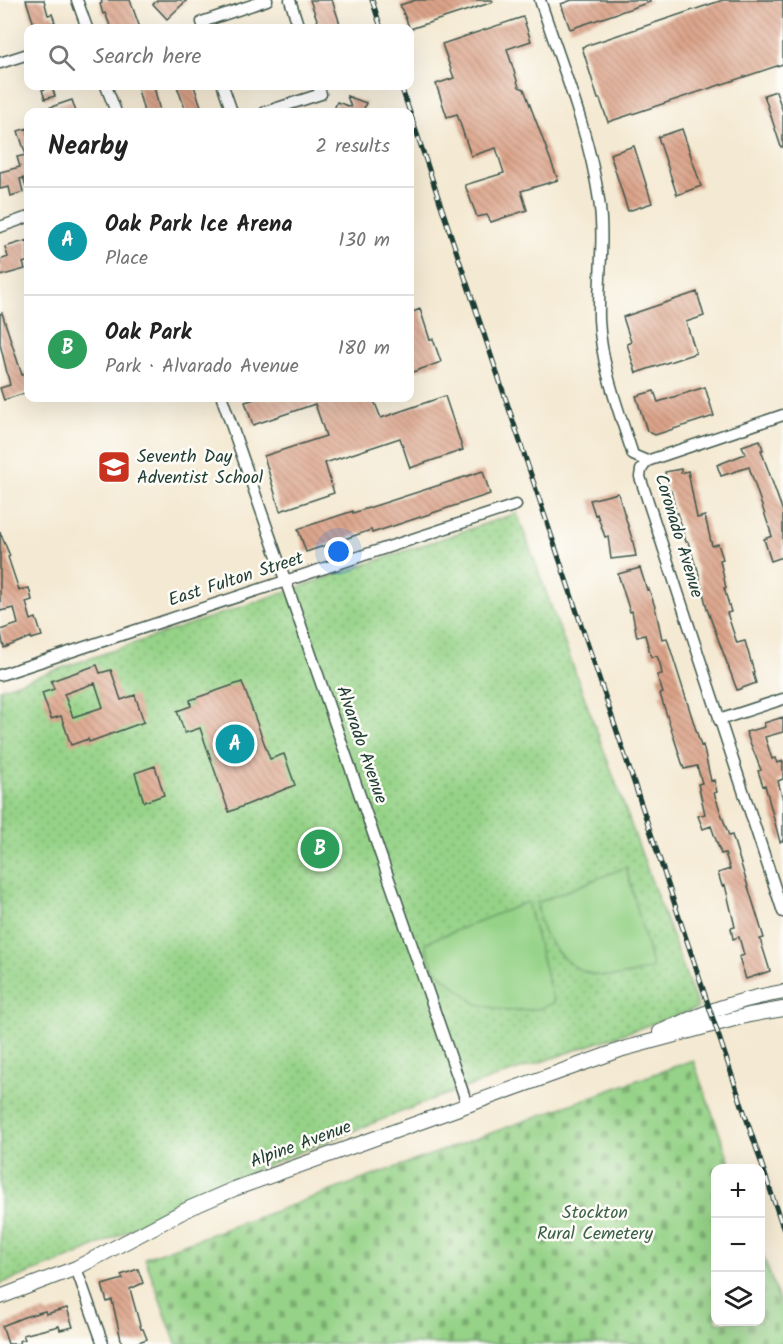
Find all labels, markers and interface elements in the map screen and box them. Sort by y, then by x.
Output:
search box [24,24,414,90]
text: Search here [93,40,201,75]
icon: search [45,41,78,74]
text: Nearby [48,126,128,168]
text: 2 results [315,131,390,163]
text: Oak Park Ice Arena [105,208,292,243]
text: A [61,225,74,257]
text: 130 m [338,225,390,257]
text: Place [105,243,148,275]
text: Oak Park [105,316,191,351]
text: B [61,333,74,365]
text: 180 m [338,333,390,365]
text: Park · Alvarado Avenue [105,351,299,383]
place label: Seventh Day Adventist School [137,443,264,493]
school or university icon: Seventh Day Adventist School [96,449,132,485]
street label: Coronado Avenue [645,470,711,602]
your location [324,537,353,566]
street label: East Fulton Street [165,544,308,616]
street label: Alvarado Avenue [327,682,395,808]
pin: A [216,722,254,766]
pin: B [300,826,340,872]
street label: Alpine Avenue [246,1113,356,1177]
map controls [711,1164,765,1326]
button: + [711,1164,765,1218]
park label: Stockton Rural Cemetery [537,1199,654,1249]
button: − [711,1218,765,1272]
button: layers [711,1272,765,1326]

